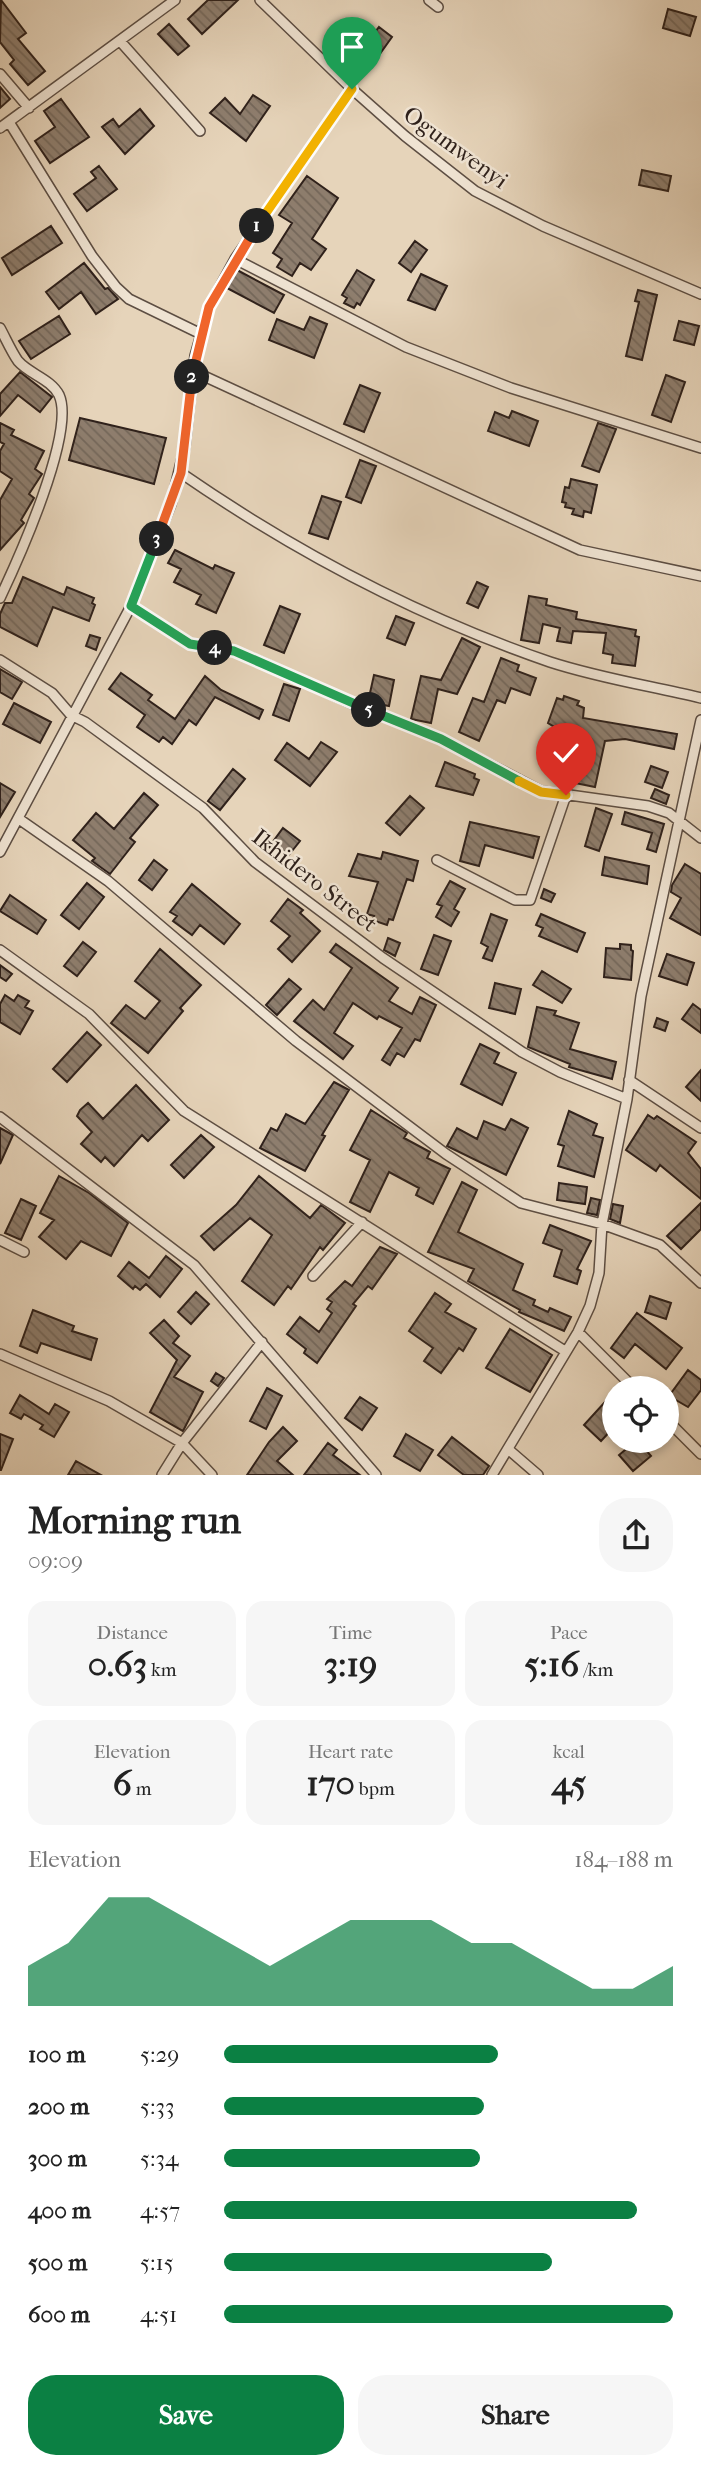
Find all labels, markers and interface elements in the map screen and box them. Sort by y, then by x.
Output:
pin [322,17,382,89]
icon: arrive [333,28,371,66]
street label: Ogumwenyi [398,101,513,194]
pin: 1 [240,208,274,244]
text: 1 [253,214,260,236]
pin: 2 [174,360,210,394]
text: 2 [187,365,196,387]
pin: 3 [140,522,174,556]
text: 3 [153,527,160,549]
pin: 4 [198,630,232,666]
text: 4 [209,636,220,658]
pin: 5 [352,692,386,728]
text: 5 [364,698,373,720]
pin [536,723,596,795]
icon: check [547,734,585,772]
street label: Ikhidero Street [247,823,383,938]
map controls [602,1376,679,1453]
button: locate [602,1376,679,1453]
text: Morning run [28,1498,241,1543]
button: share [599,1498,673,1572]
text: 09:09 [28,1547,83,1574]
text: Distance [96,1622,168,1644]
text: Time [329,1622,372,1644]
text: Pace [550,1622,588,1644]
text: 0.63 [88,1644,147,1685]
text: 3:19 [324,1644,377,1685]
text: 5:16 [524,1644,579,1685]
text: km [147,1659,177,1681]
text: /km [579,1659,613,1681]
text: Elevation [94,1741,171,1763]
text: Heart rate [308,1741,393,1763]
text: kcal [553,1741,585,1763]
text: 6 [113,1763,132,1804]
text: 170 [306,1763,355,1804]
text: 45 [551,1763,586,1804]
text: m [132,1778,152,1800]
text: bpm [355,1778,395,1800]
text: Elevation [28,1846,121,1873]
text: 184–188 m [574,1846,673,1873]
text: 100 m [28,2041,86,2068]
text: 5:29 [140,2041,179,2068]
text: 200 m [28,2093,89,2120]
text: 5:33 [140,2093,174,2120]
text: 300 m [28,2145,87,2172]
text: 5:34 [140,2145,179,2172]
text: 400 m [28,2197,91,2224]
text: 4:57 [140,2197,180,2224]
text: 500 m [28,2249,87,2276]
text: 5:15 [140,2249,174,2276]
text: 600 m [28,2301,90,2328]
text: 4:51 [140,2301,177,2328]
button: Save [28,2375,344,2455]
button: Share [358,2375,673,2455]

